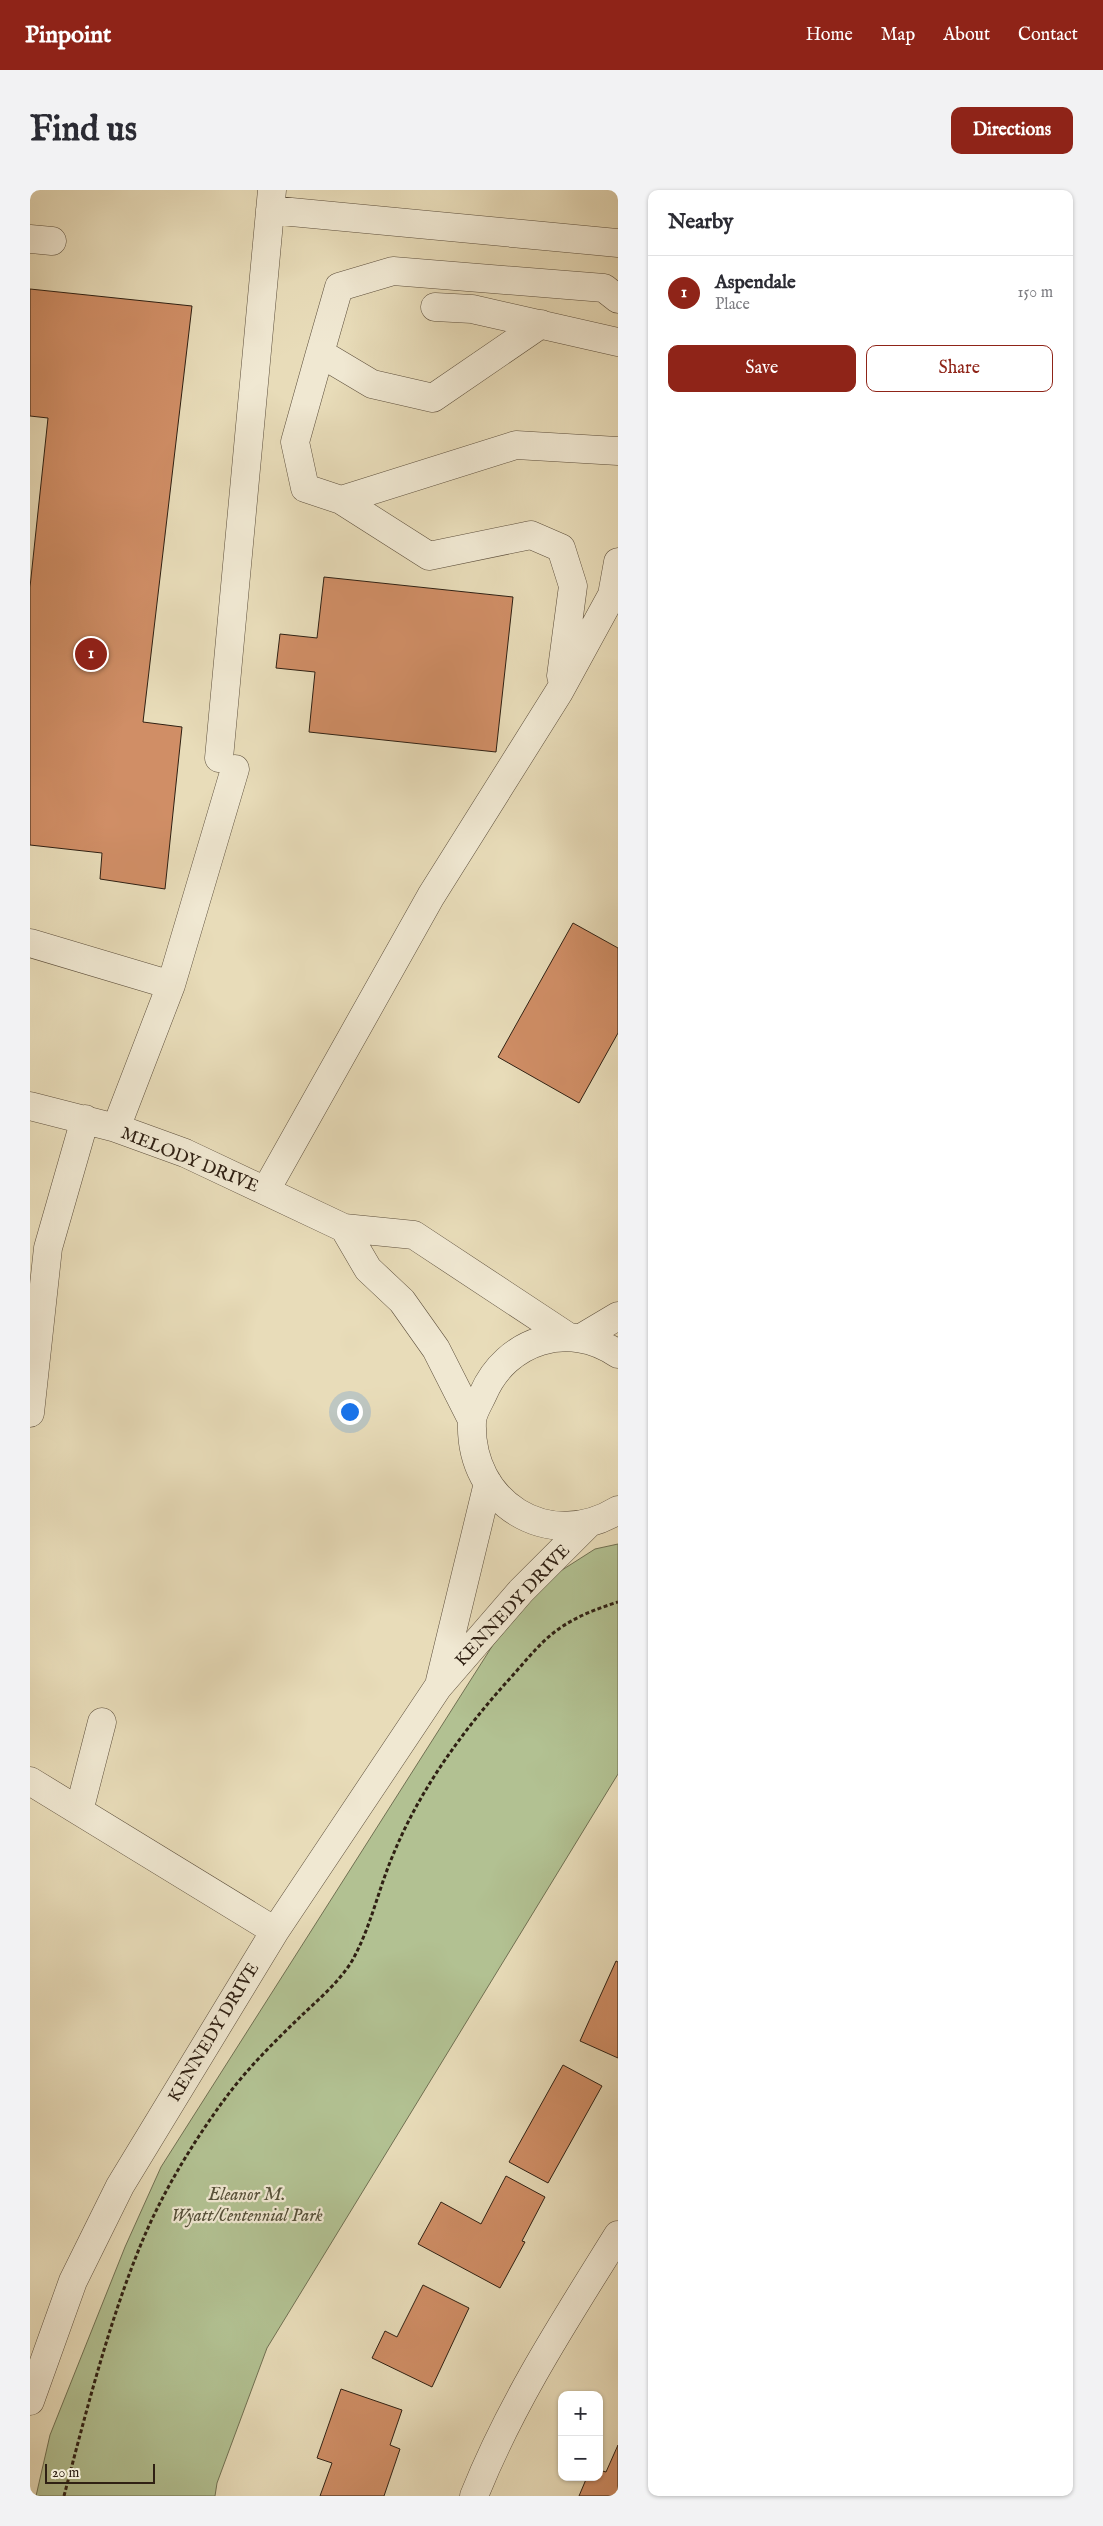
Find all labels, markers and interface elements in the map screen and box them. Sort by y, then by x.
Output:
text: Pinpoint [25,20,111,51]
text: Home [806,24,853,47]
text: Map [881,24,915,47]
text: About [943,24,990,47]
text: Contact [1018,24,1078,47]
button: Directions [951,107,1073,154]
text: Find us [30,108,137,153]
text: Nearby [668,209,733,236]
text: Aspendale [715,271,796,295]
text: 1 [681,283,687,303]
text: 150 m [1018,283,1053,303]
text: Place [715,295,750,315]
button: Save [668,345,856,392]
button: Share [866,345,1053,392]
pin: 1 [75,635,107,673]
street label: MELODY DRIVE [117,1122,262,1199]
your location [337,1399,363,1425]
street label: KENNEDY DRIVE [450,1540,576,1672]
street label: KENNEDY DRIVE [163,1959,265,2107]
park label: Eleanor M. Wyatt/Centennial Park [171,2184,323,2228]
map controls [558,2391,603,2481]
button: + [558,2391,603,2436]
button: − [558,2436,603,2481]
scale bar [45,2461,155,2484]
text: 20 m [52,2464,79,2482]

